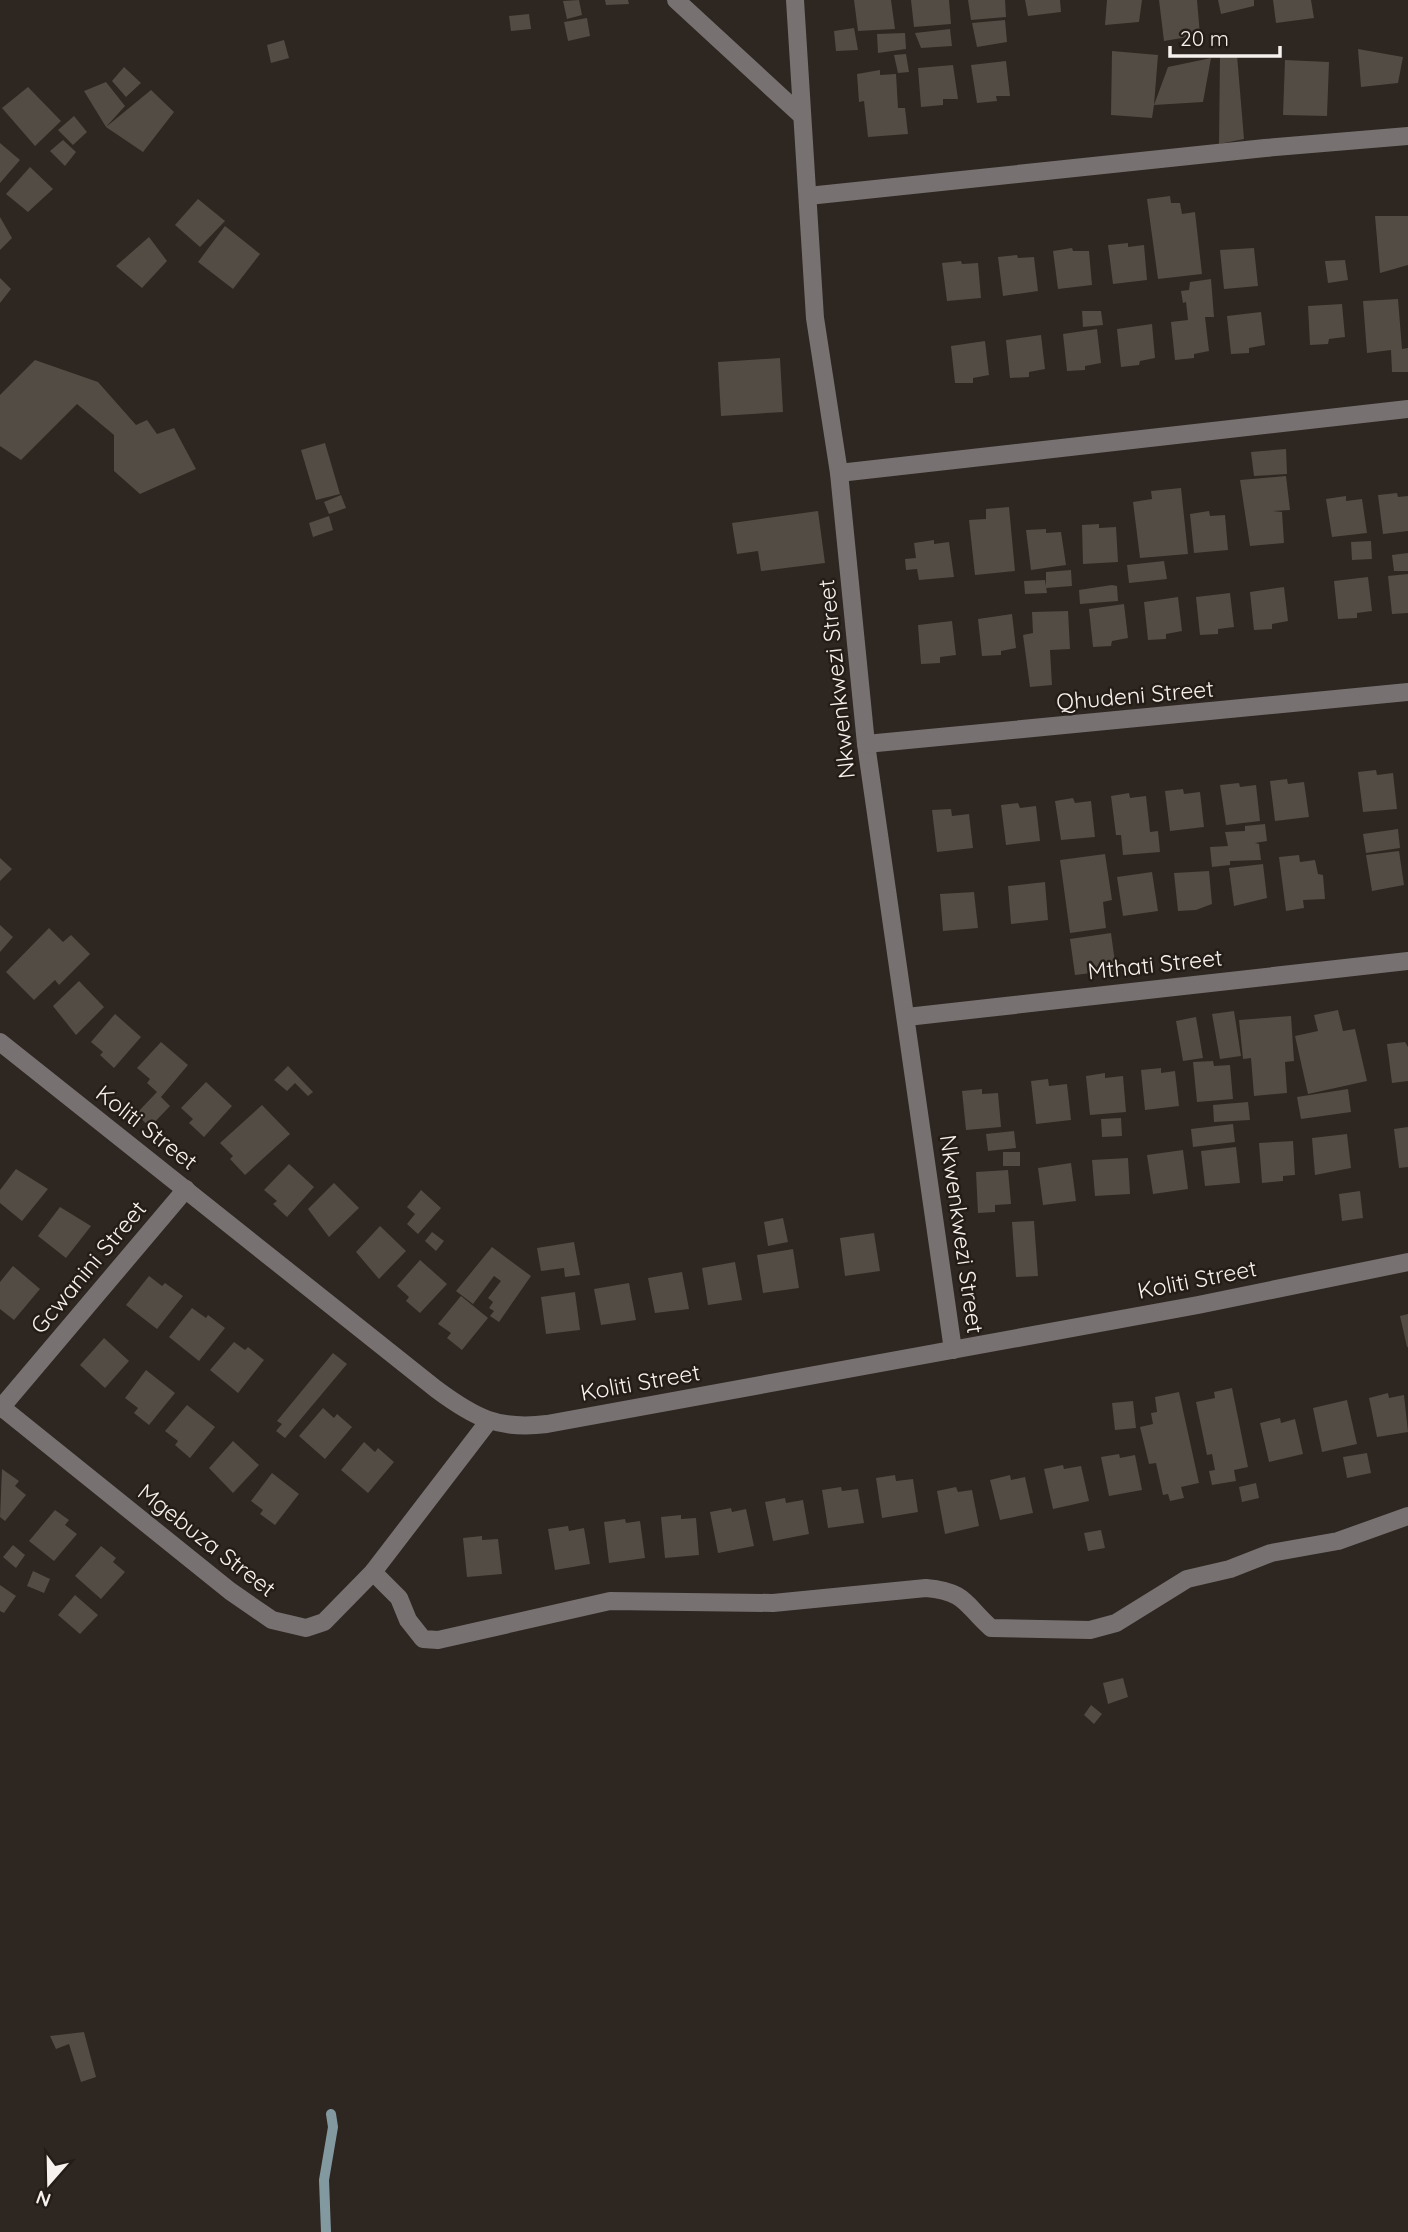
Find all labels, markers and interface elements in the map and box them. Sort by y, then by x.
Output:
scale bar [1170,14,1280,58]
text: 20 m [1180,25,1229,51]
street label: Nkwenkwezi Street [811,578,861,780]
street label: Qhudeni Street [1055,674,1215,716]
street label: Mthati Street [1086,942,1224,986]
street label: Koliti Street [90,1078,204,1176]
street label: Nkwenkwezi Street [934,1133,990,1335]
street label: Gcwanini Street [24,1194,152,1339]
street label: Koliti Street [1135,1253,1259,1305]
street label: Koliti Street [578,1357,702,1407]
street label: Mgebuza Street [132,1477,282,1603]
north arrow [14,2148,84,2218]
text: N [33,2185,54,2213]

